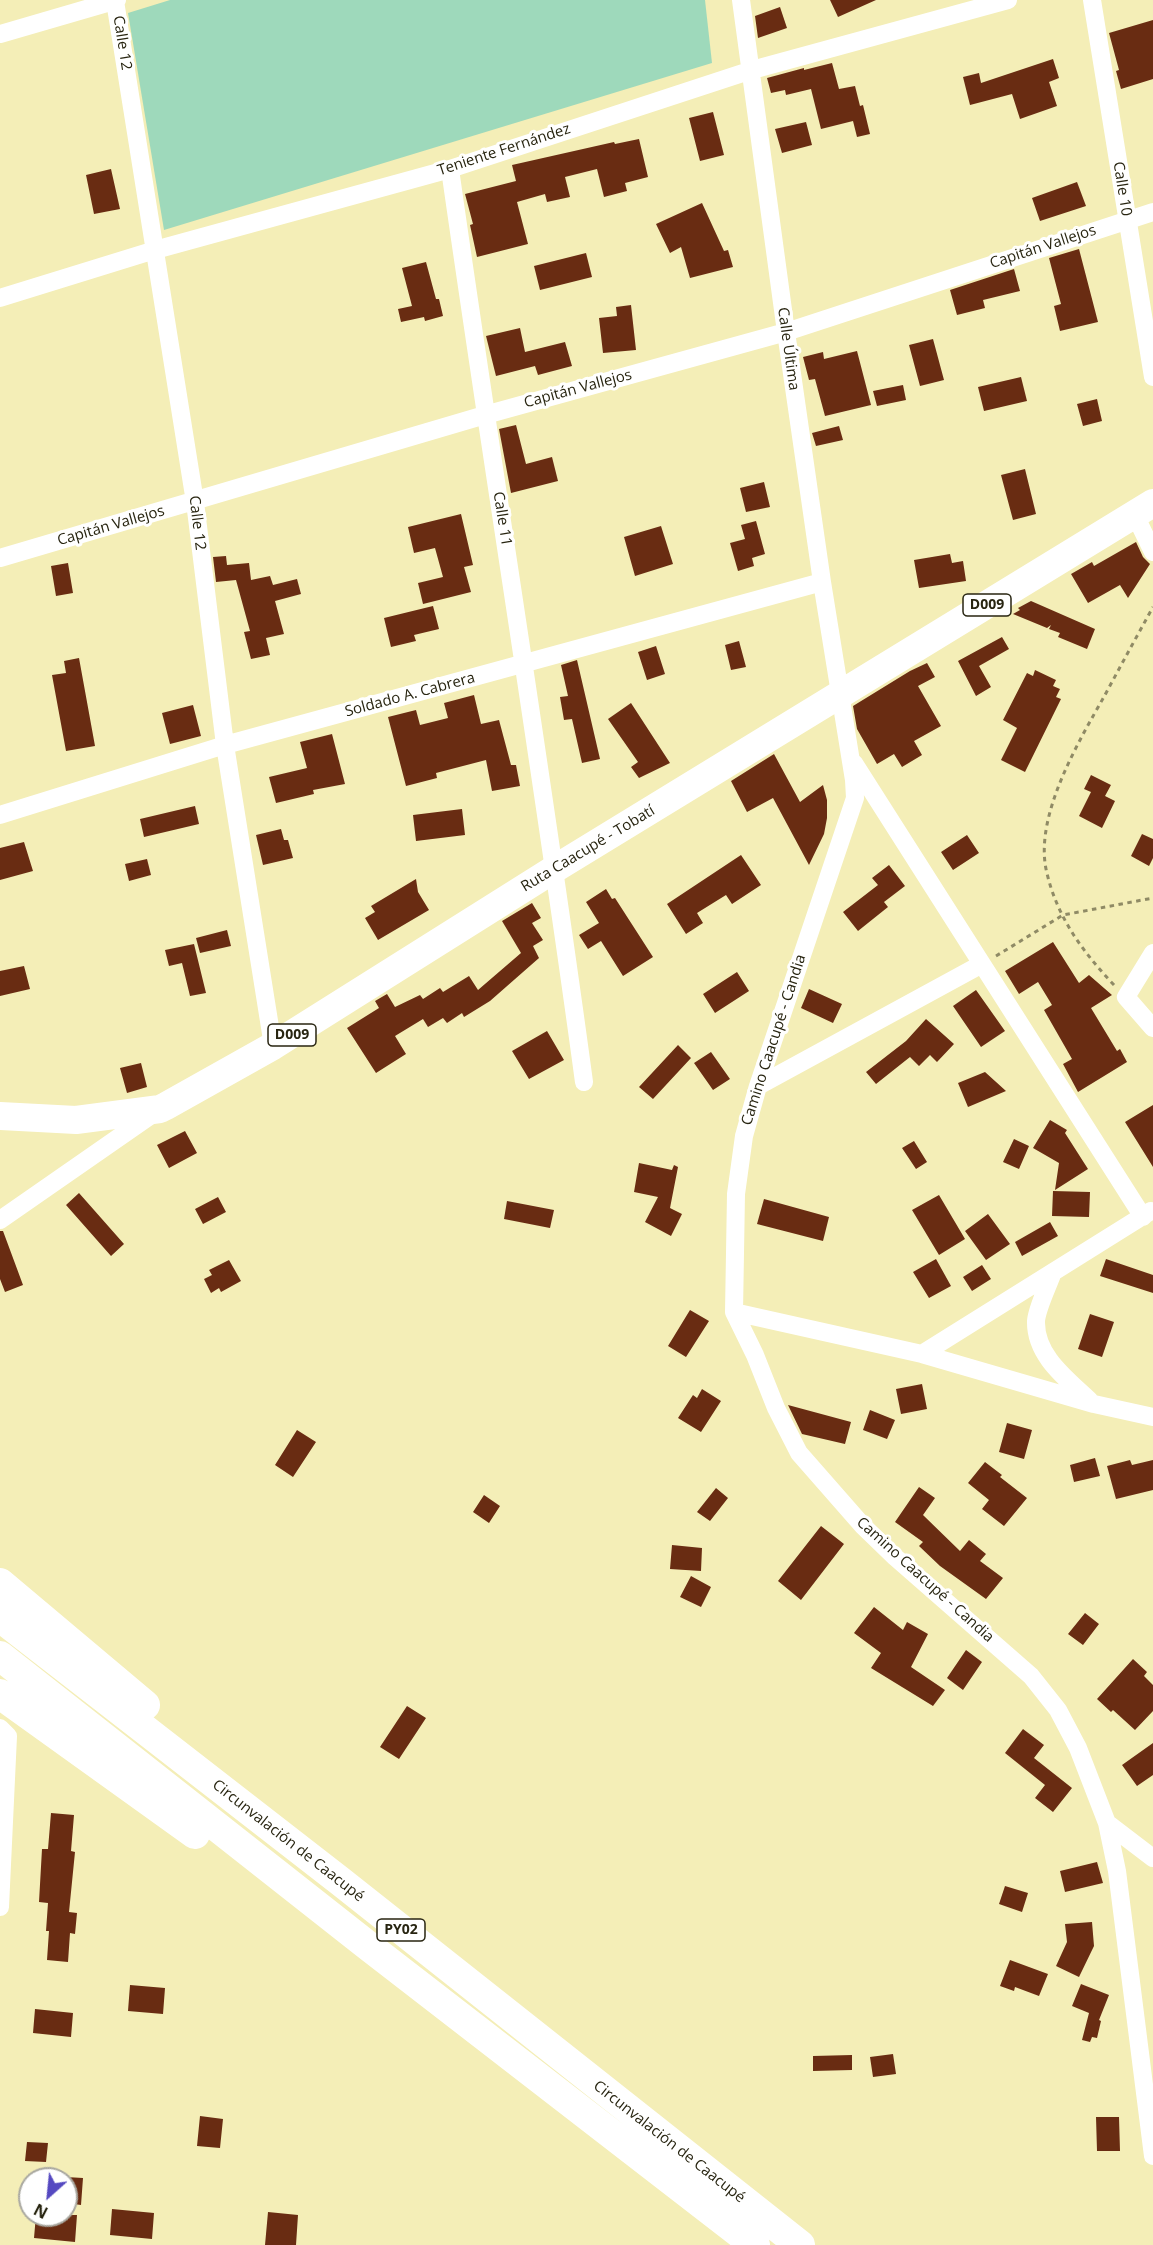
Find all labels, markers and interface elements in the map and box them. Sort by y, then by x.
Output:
street label: Calle 12 [109,15,135,71]
street label: Teniente Fernández [435,120,573,180]
street label: Calle 10 [1109,161,1135,217]
street label: Capitán Vallejos [988,221,1098,273]
street label: Calle Última [773,306,803,392]
street label: Capitán Vallejos [522,366,634,412]
street label: Calle 11 [489,491,515,547]
street label: Calle 12 [185,495,209,551]
street label: Capitán Vallejos [55,502,167,550]
road number: D009 [963,594,1011,616]
street label: Soldado A. Cabrera [343,669,477,721]
street label: Ruta Caacupé - Tobatí [518,802,658,896]
street label: Camino Caacupé - Candia [738,952,810,1128]
road number: D009 [268,1024,316,1046]
street label: Camino Caacupé - Candia [853,1514,997,1646]
street label: Circunvalación de Caacupé [209,1776,367,1906]
road number: PY02 [377,1919,425,1941]
street label: Circunvalación de Caacupé [590,2077,748,2207]
north arrow [18,2167,78,2227]
text: N [30,2199,52,2224]

